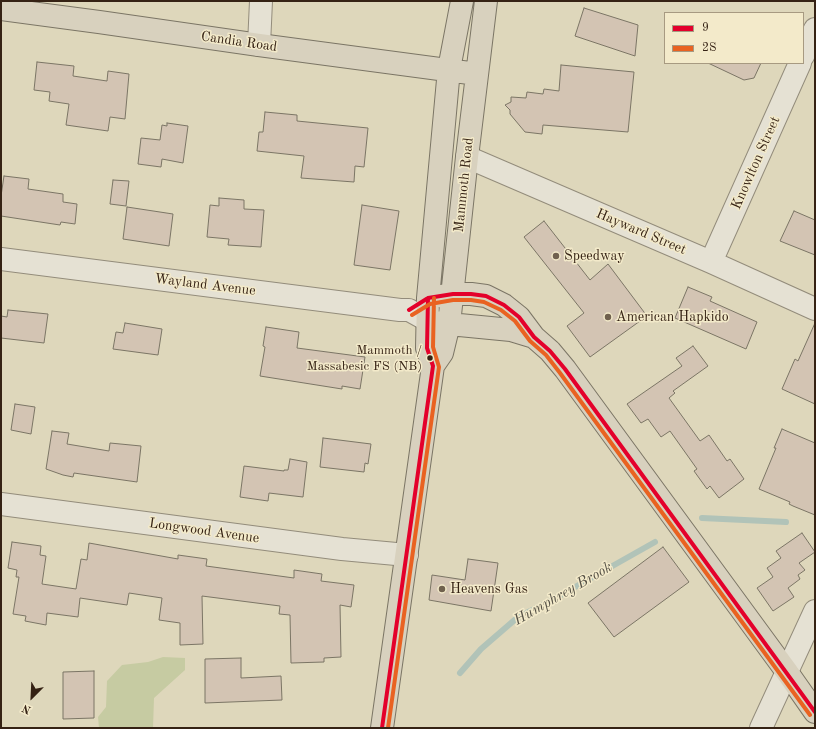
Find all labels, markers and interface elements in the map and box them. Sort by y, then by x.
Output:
legend [664,12,804,64]
text: 9 [702,22,709,34]
street label: Candia Road [200,28,278,56]
text: 2S [702,42,716,54]
street label: Knowlton Street [728,114,784,212]
street label: Mammoth Road [451,137,477,233]
street label: Hayward Street [593,205,689,259]
place label: Speedway [564,248,625,264]
marker: Speedway [551,251,561,261]
street label: Wayland Avenue [153,270,257,300]
place label: American Hapkido [616,309,729,325]
marker: American Hapkido [603,312,613,322]
place label: Mammoth / Massabesic FS (NB) [307,343,422,374]
marker: Mammoth / Massabesic FS (NB) [425,353,435,363]
street label: Longwood Avenue [148,515,260,547]
water label: Humphrey Brook [510,558,616,630]
place label: Heavens Gas [450,581,528,597]
marker: Heavens Gas [437,584,447,594]
north arrow [12,677,52,717]
text: N [21,702,33,715]

